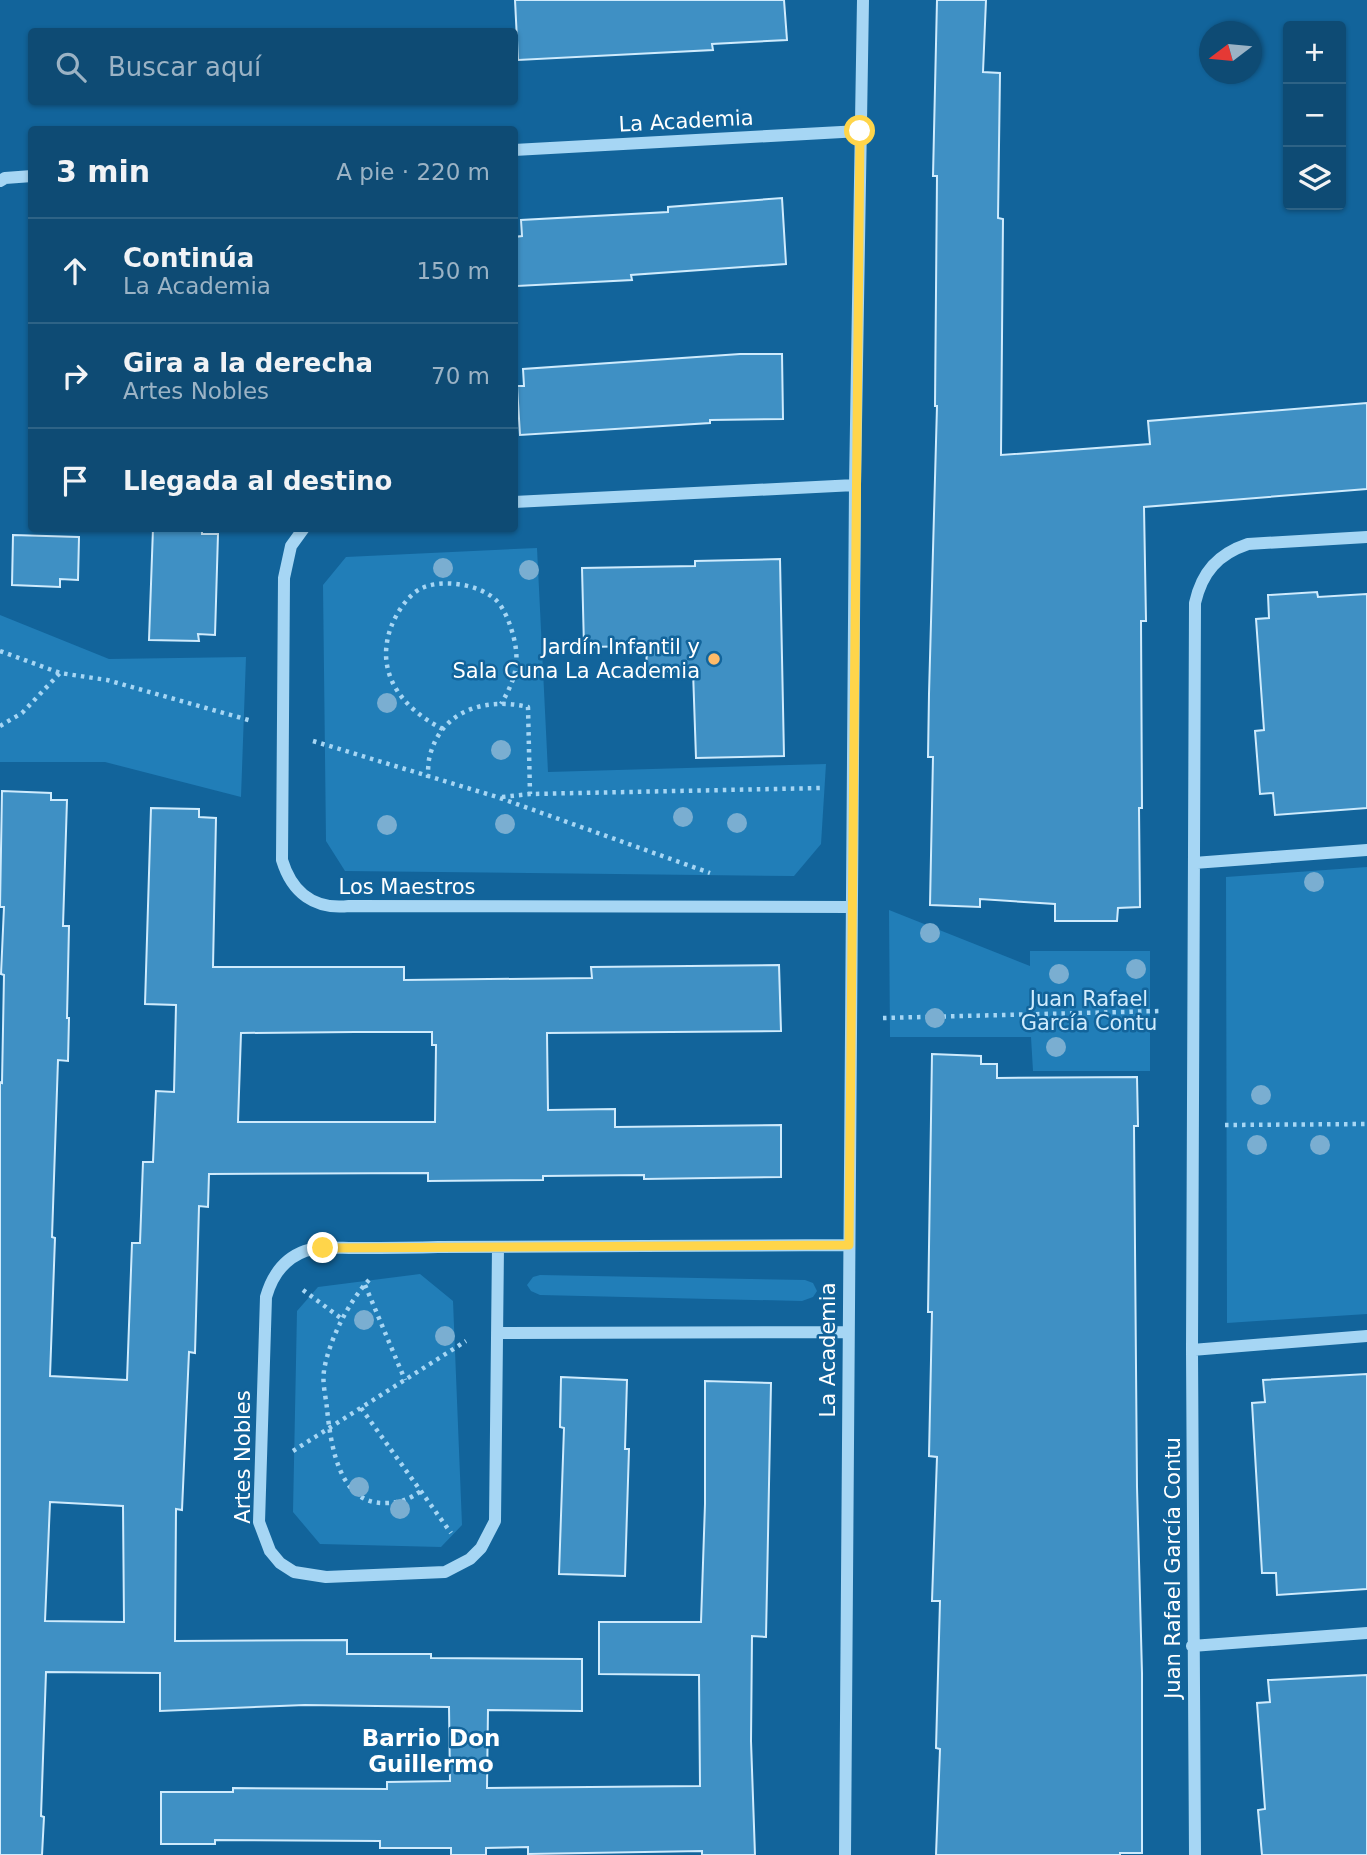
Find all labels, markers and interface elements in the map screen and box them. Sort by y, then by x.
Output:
north arrow [1199,21,1262,84]
map controls [1283,21,1346,210]
button: + [1283,21,1346,84]
search box [28,28,518,105]
icon: search [52,48,90,86]
text: Buscar aquí [108,52,261,82]
button: − [1283,84,1346,147]
street label: La Academia [618,105,754,137]
route start [844,115,875,146]
button: layers [1283,147,1346,210]
text: 3 min [56,154,150,189]
text: A pie · 220 m [336,159,490,185]
text: Continúa [123,243,254,273]
icon: ahead [56,252,94,290]
text: 150 m [416,258,490,284]
text: La Academia [123,273,271,299]
text: Gira a la derecha [123,348,373,378]
icon: right [56,357,94,395]
text: 70 m [431,363,490,389]
text: Artes Nobles [123,378,269,404]
icon: arrive [56,462,94,500]
text: Llegada al destino [123,466,392,496]
place label: Jardín Infantil y Sala Cuna La Academia [453,635,700,683]
marker: Jardín Infantil y Sala Cuna La Academia [706,651,722,667]
street label: Los Maestros [339,875,475,899]
park label: Juan Rafael García Contu [1021,987,1157,1035]
route end [307,1232,338,1263]
street label: La Academia [816,1282,840,1418]
street label: Artes Nobles [231,1390,255,1524]
street label: Juan Rafael García Contu [1161,1437,1185,1701]
district label: Barrio Don Guillermo [362,1725,500,1777]

